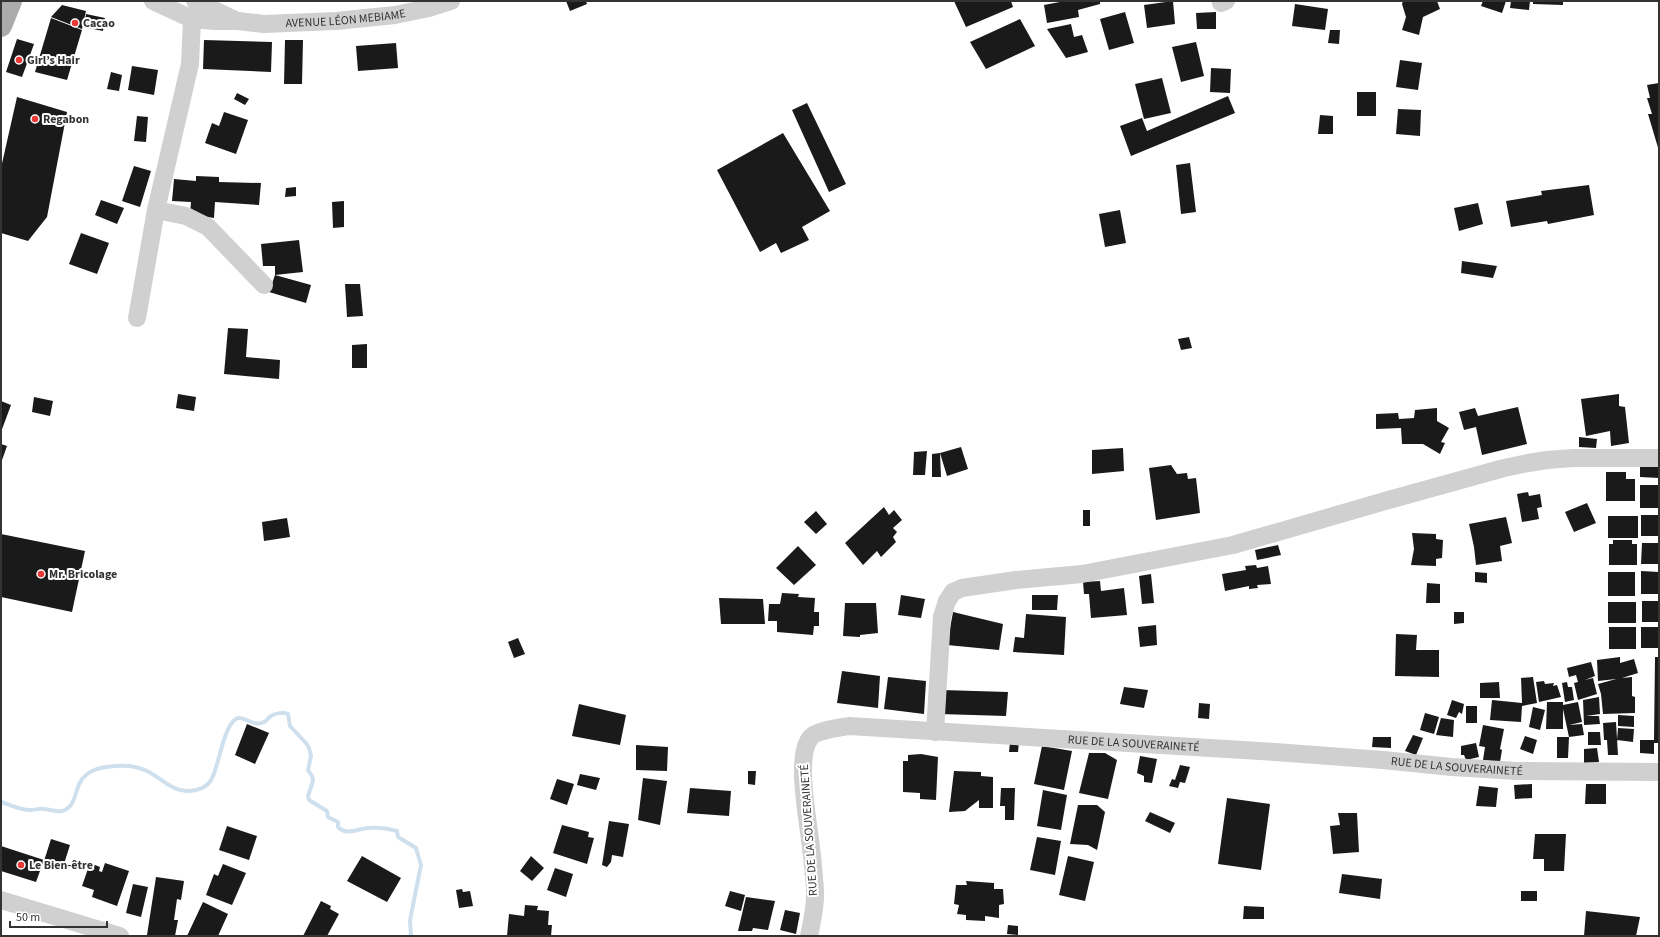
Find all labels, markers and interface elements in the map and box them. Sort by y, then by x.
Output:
street label: AVENUE LÉON MEBIAME [285,5,407,32]
place label: Cacao [83,15,115,32]
marker: Cacao [70,18,80,28]
place label: Girl’s Hair [27,52,80,69]
marker: Girl’s Hair [14,55,24,65]
place label: Regabon [43,111,89,128]
marker: Regabon [30,114,40,124]
place label: Mr. Bricolage [49,566,117,583]
marker: Mr. Bricolage [36,569,46,579]
street label: RUE DE LA SOUVERAINETÉ [1067,731,1200,756]
street label: RUE DE LA SOUVERAINETÉ [1390,752,1523,780]
street label: RUE DE LA SOUVERAINETÉ [796,764,822,896]
place label: Le Bien-être [29,857,93,874]
marker: Le Bien-être [16,860,26,870]
scale bar [10,903,107,929]
text: 50 m [16,909,40,926]

